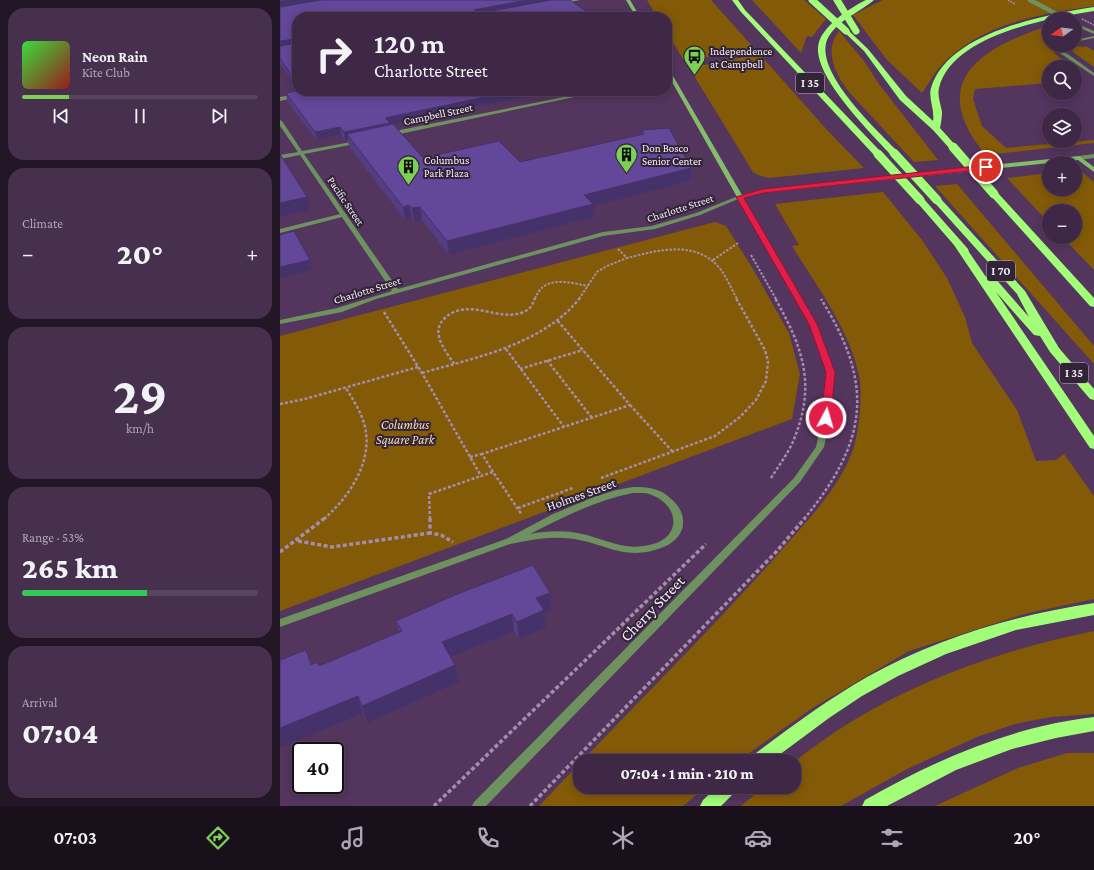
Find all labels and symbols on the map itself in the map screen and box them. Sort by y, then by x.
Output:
north arrow [1042,12,1082,52]
bus stop icon: Independence at Campbell [681,44,707,77]
place label: Independence at Campbell [710,45,772,71]
road number: I 35 [796,73,824,93]
street label: Campbell Street [402,101,474,128]
building icon: Don Bosco Senior Center [613,141,639,174]
place label: Don Bosco Senior Center [642,142,702,167]
pin [969,150,1003,184]
building icon: Columbus Park Plaza [396,153,422,186]
place label: Columbus Park Plaza [424,154,469,179]
street label: Pacific Street [325,174,367,228]
street label: Charlotte Street [645,191,715,224]
road number: I 70 [987,261,1015,281]
street label: Charlotte Street [332,274,402,306]
road number: I 35 [1060,363,1088,383]
position arrow [805,397,847,439]
park label: Columbus Square Park [376,417,436,447]
street label: Holmes Street [545,475,618,514]
street label: Cherry Street [617,572,689,645]
speed limit sign: 40 [292,742,344,794]

